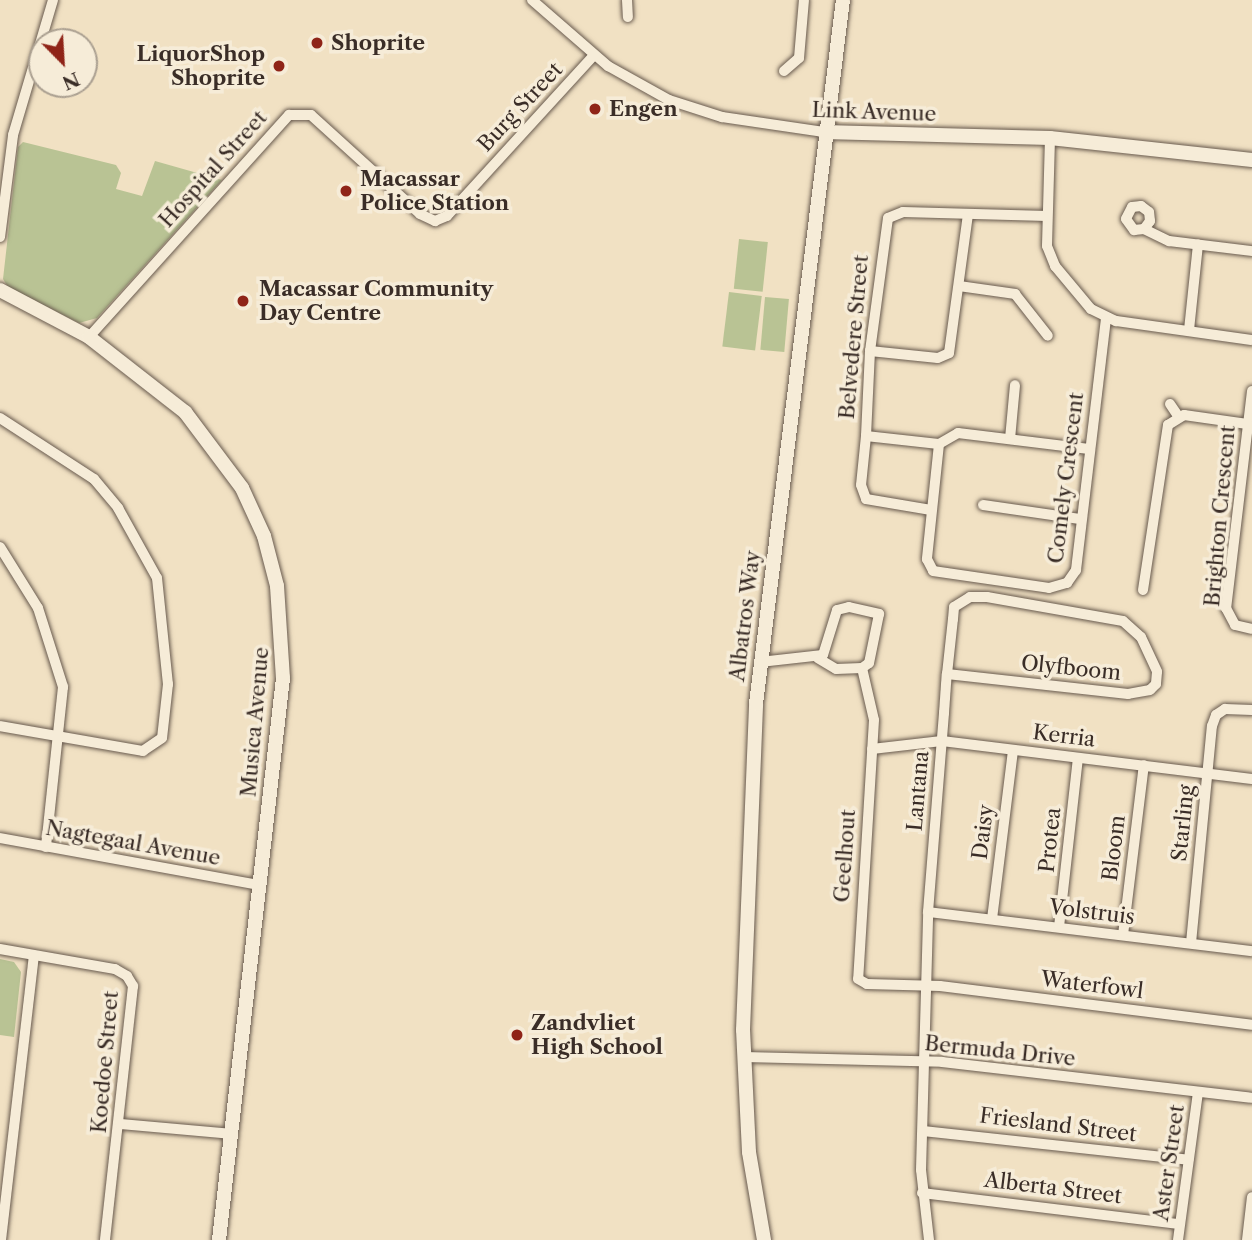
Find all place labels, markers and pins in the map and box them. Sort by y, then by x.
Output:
place label: Shoprite [331,30,425,56]
marker: Shoprite [309,35,325,51]
place label: LiquorShop Shoprite [136,41,265,91]
marker: LiquorShop Shoprite [271,58,287,74]
place label: Engen [609,96,678,122]
marker: Engen [587,101,603,117]
place label: Macassar Police Station [360,166,509,216]
marker: Macassar Police Station [338,183,354,199]
place label: Macassar Community Day Centre [259,276,493,326]
marker: Macassar Community Day Centre [233,291,253,311]
place label: Zandvliet High School [531,1010,663,1060]
marker: Zandvliet High School [509,1027,525,1043]

